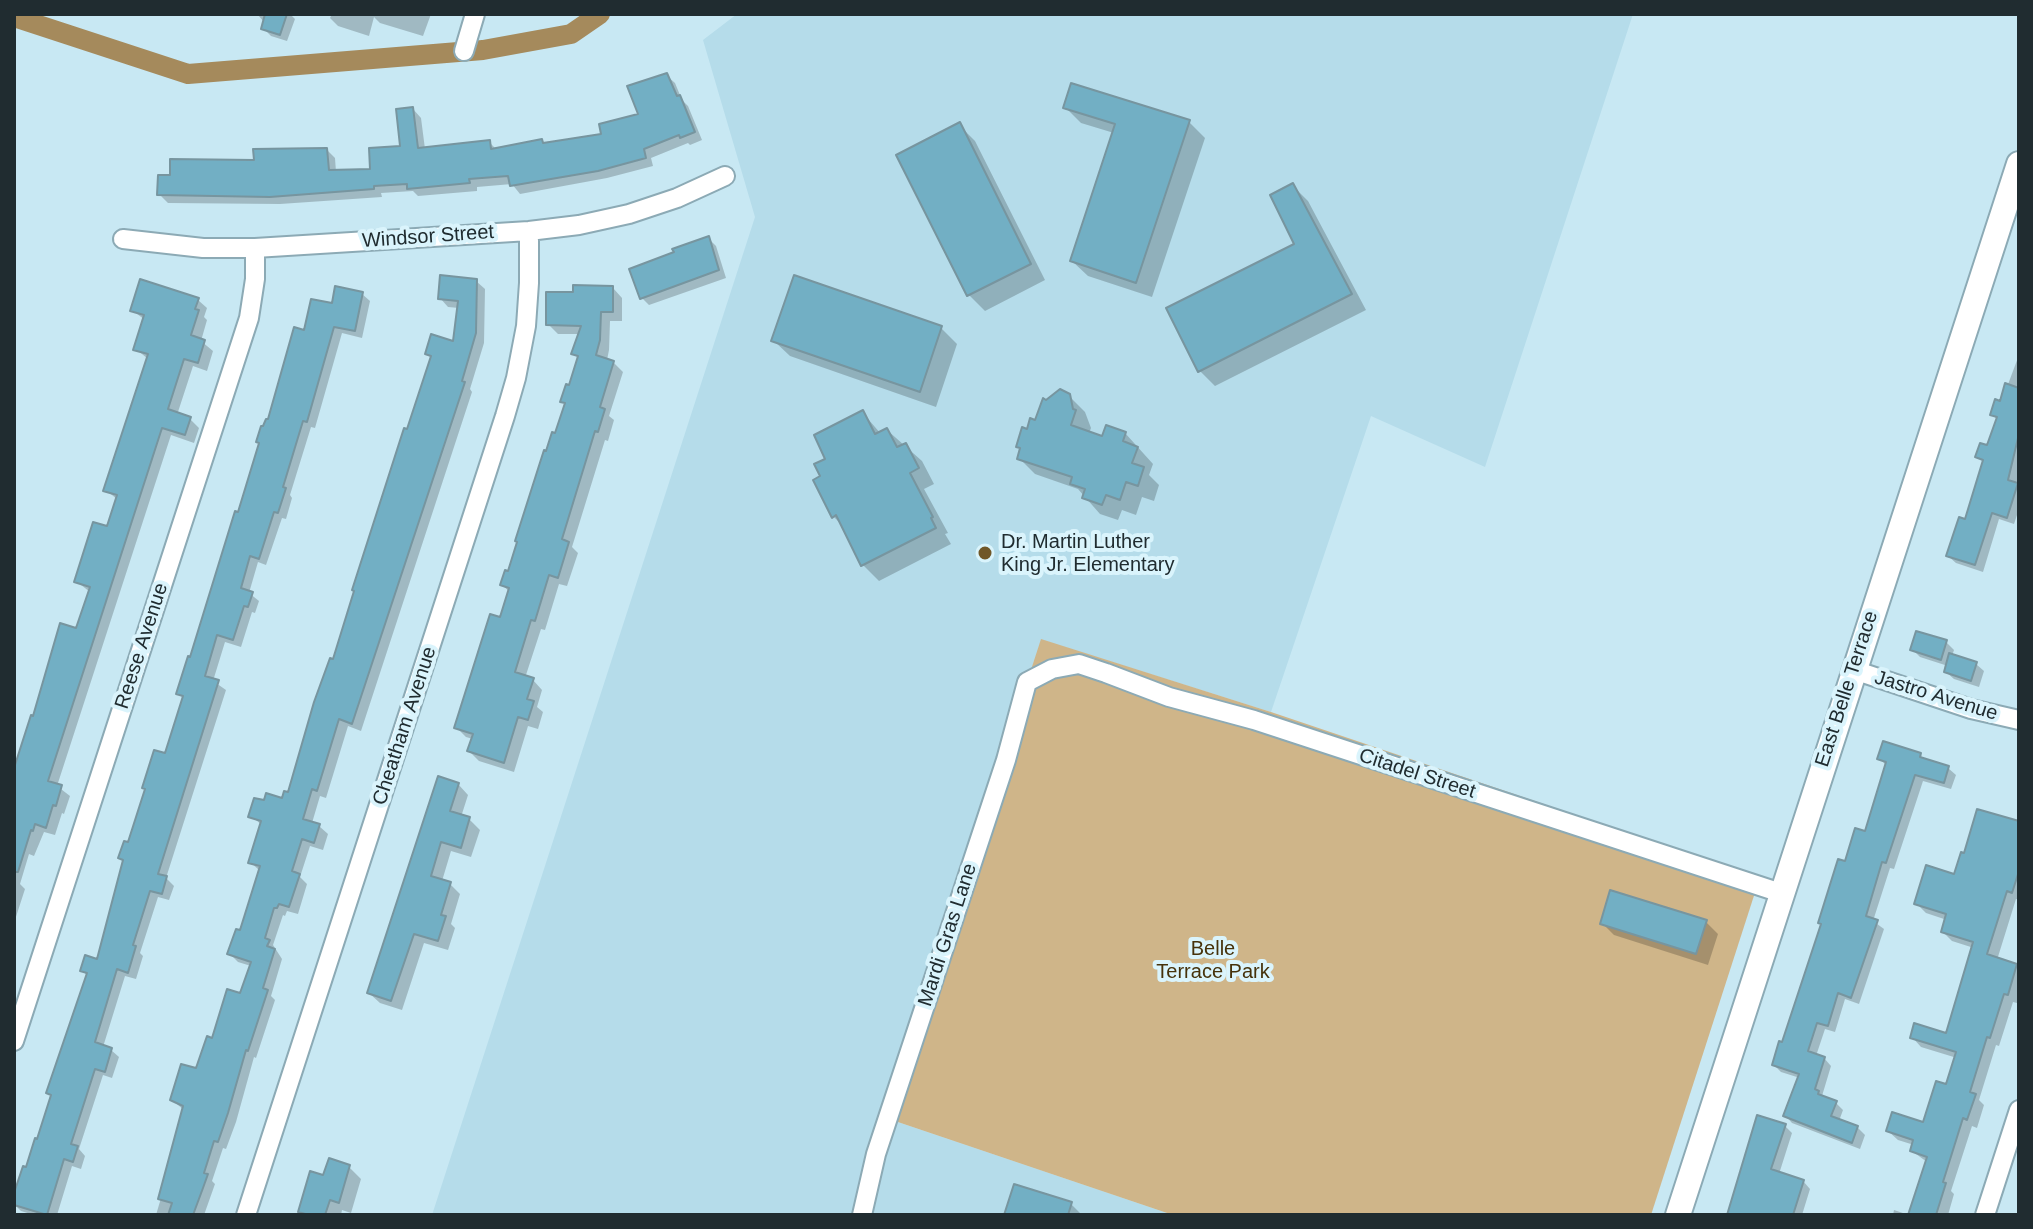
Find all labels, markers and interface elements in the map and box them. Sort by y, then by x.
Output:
street label: Windsor Street [361,220,495,254]
place label: Dr. Martin Luther King Jr. Elementary [1001,530,1174,577]
marker: Dr. Martin Luther King Jr. Elementary [976,544,994,562]
street label: Reese Avenue [110,580,174,712]
street label: East Belle Terrace [1811,608,1883,770]
street label: Cheatham Avenue [368,644,442,808]
street label: Jastro Avenue [1872,666,2000,726]
street label: Citadel Street [1356,744,1478,804]
street label: Mardi Gras Lane [914,860,982,1010]
park label: Belle Terrace Park [1156,937,1270,984]

